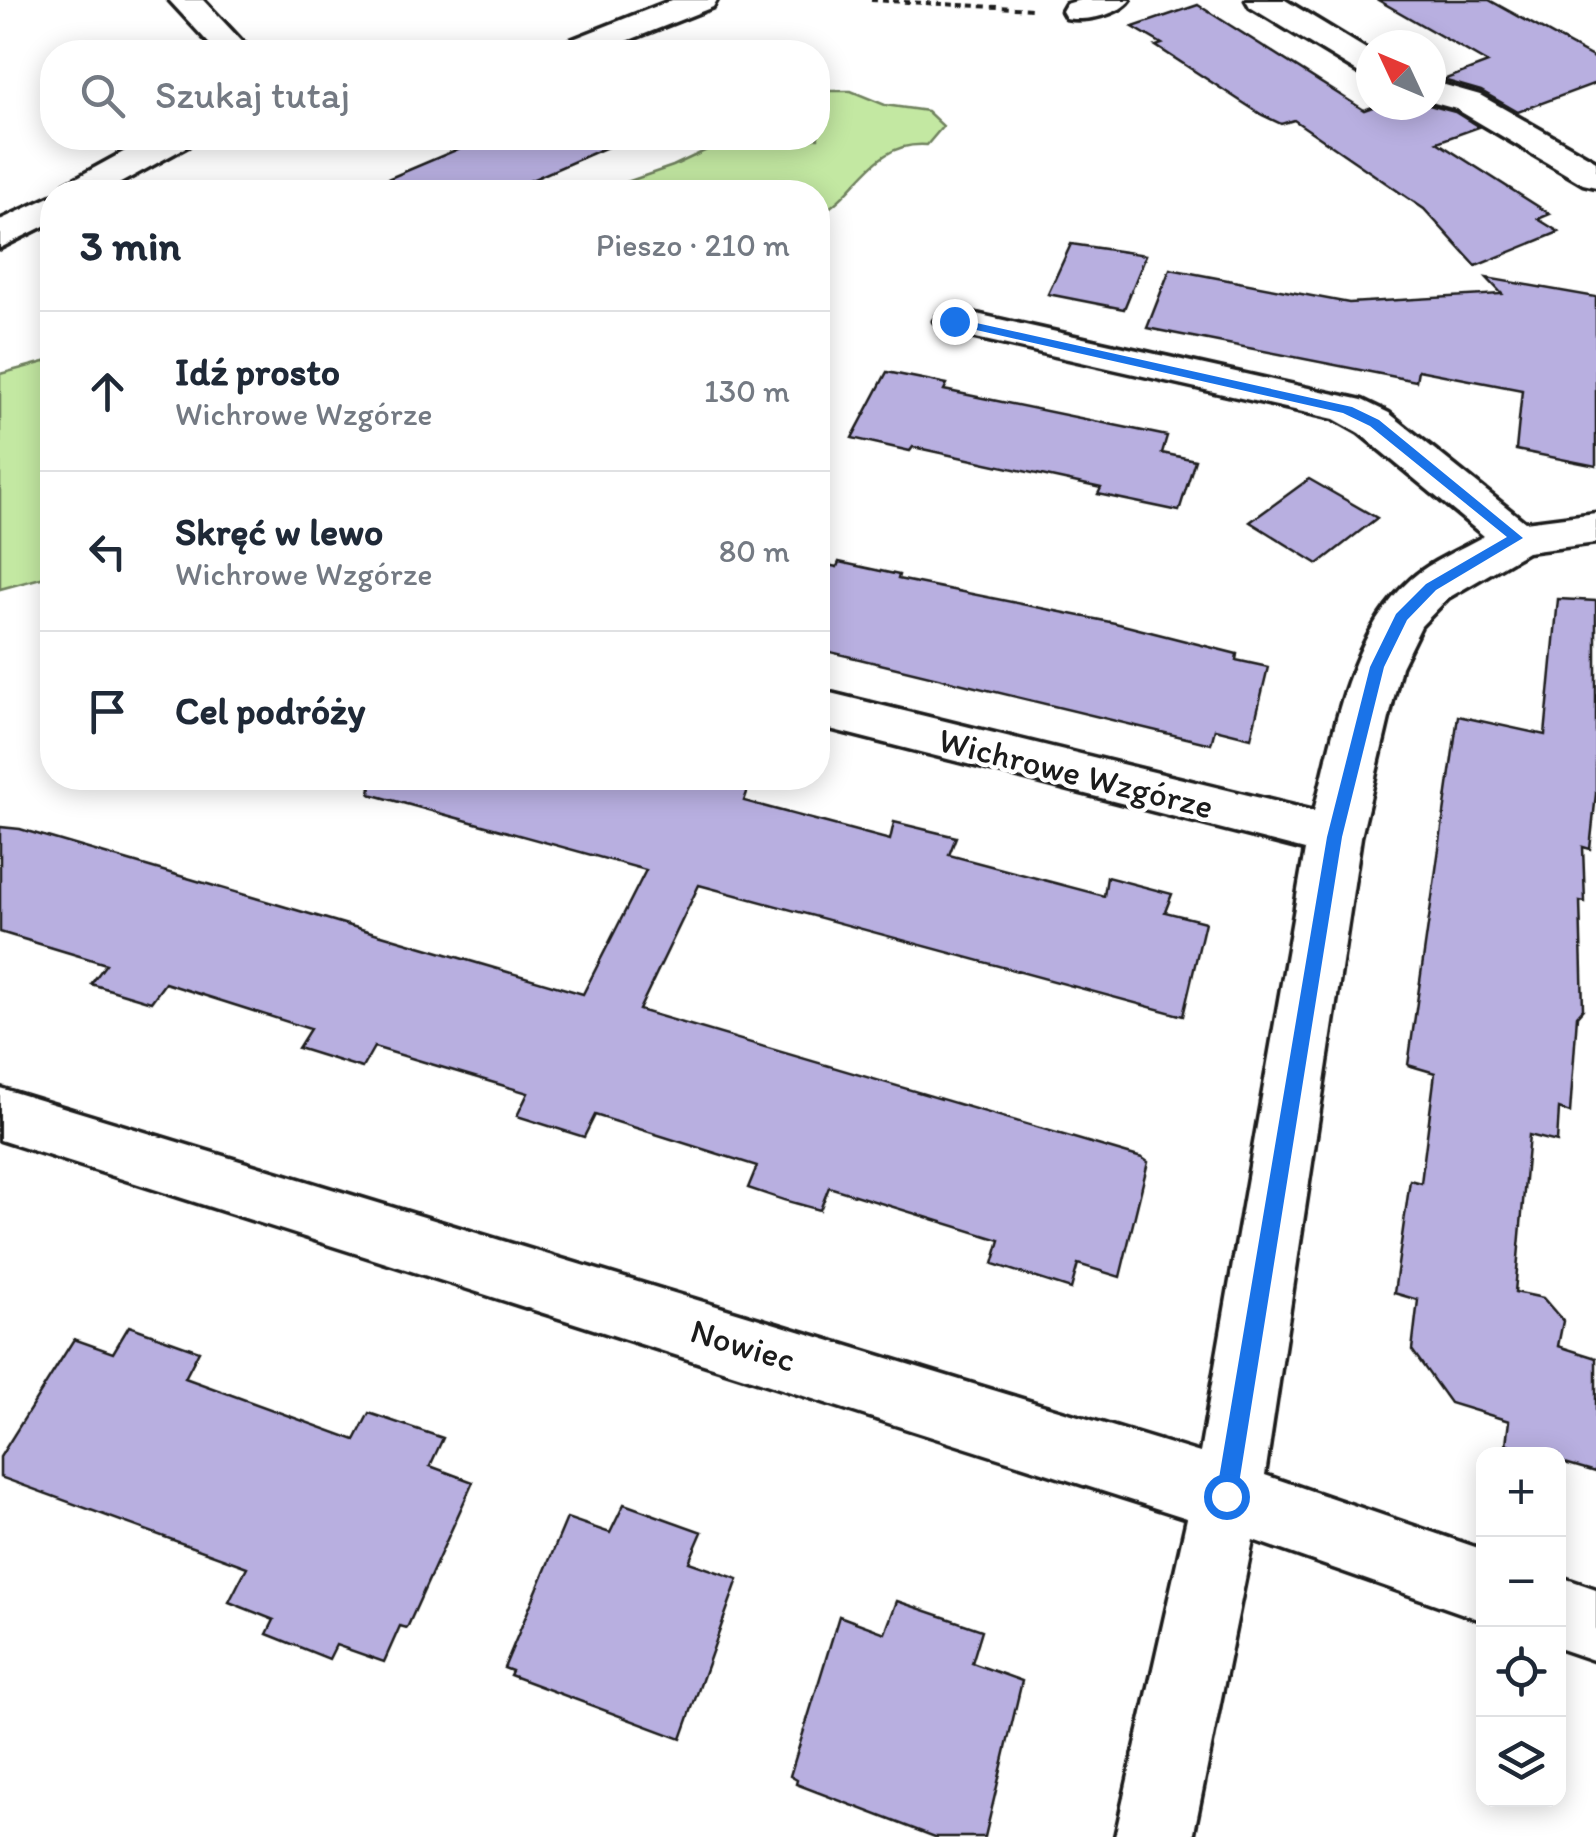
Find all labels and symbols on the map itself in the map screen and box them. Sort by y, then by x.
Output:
north arrow [1356,30,1446,120]
route end [932,299,978,345]
street label: Wichrowe Wzgórze [934,719,1218,827]
street label: Nowiec [686,1309,800,1381]
route start [1204,1474,1250,1520]

